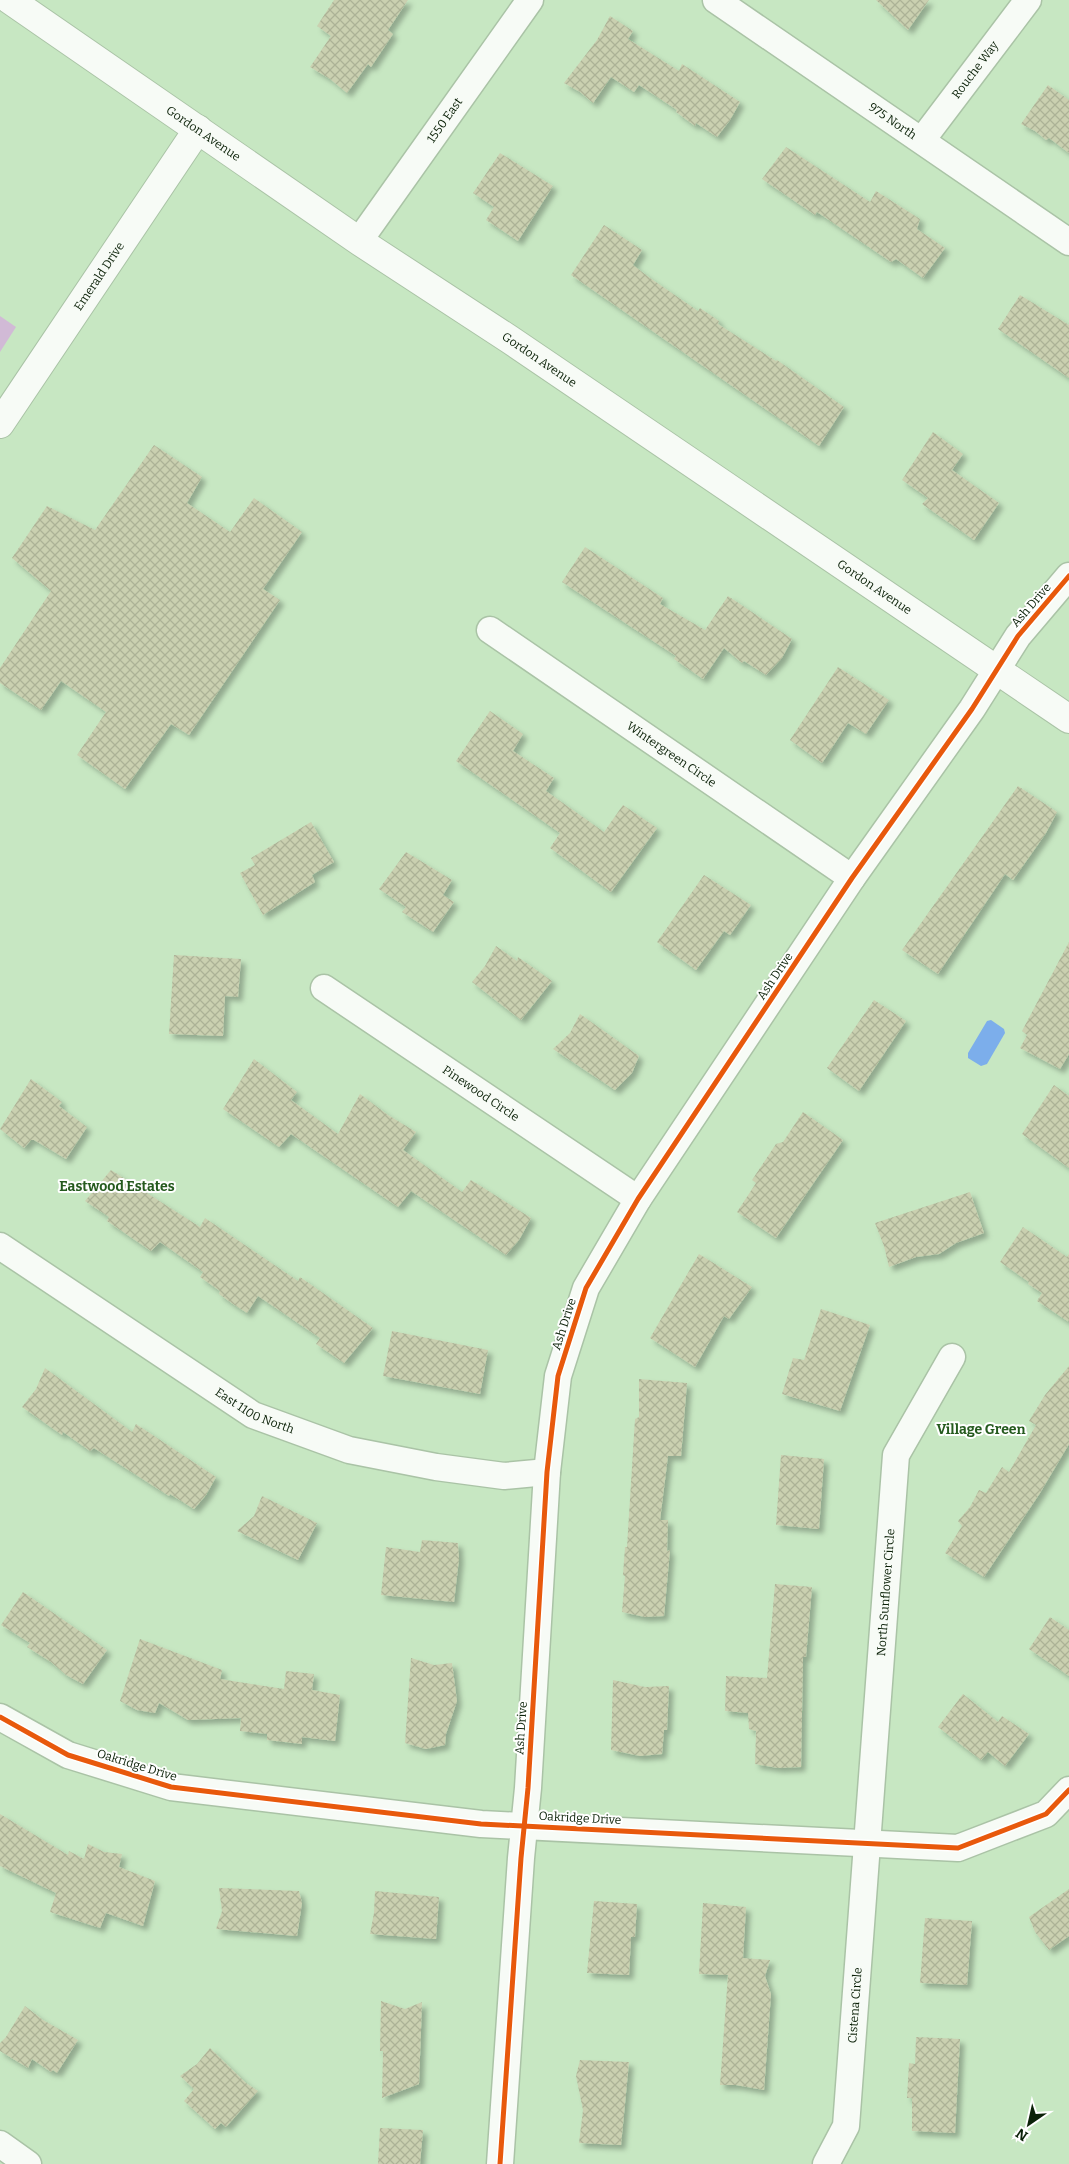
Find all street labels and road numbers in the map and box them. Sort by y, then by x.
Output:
street label: Rouche Way [949,38,1002,101]
street label: 1550 East [424,95,466,145]
street label: 975 North [866,100,919,143]
street label: Gordon Avenue [164,103,243,164]
street label: Emerald Drive [71,239,127,313]
street label: Gordon Avenue [499,329,579,390]
street label: Gordon Avenue [835,557,914,617]
street label: Ash Drive [1008,580,1054,630]
street label: Wintergreen Circle [624,719,719,790]
street label: Ash Drive [754,950,796,1002]
street label: Pinewood Circle [440,1063,522,1124]
street label: Ash Drive [549,1296,579,1352]
street label: East 1100 North [213,1385,297,1437]
street label: North Sunflower Circle [874,1528,897,1657]
street label: Ash Drive [512,1701,530,1755]
street label: Oakridge Drive [95,1746,179,1784]
street label: Oakridge Drive [538,1809,622,1827]
street label: Cistena Circle [845,1967,865,2044]

